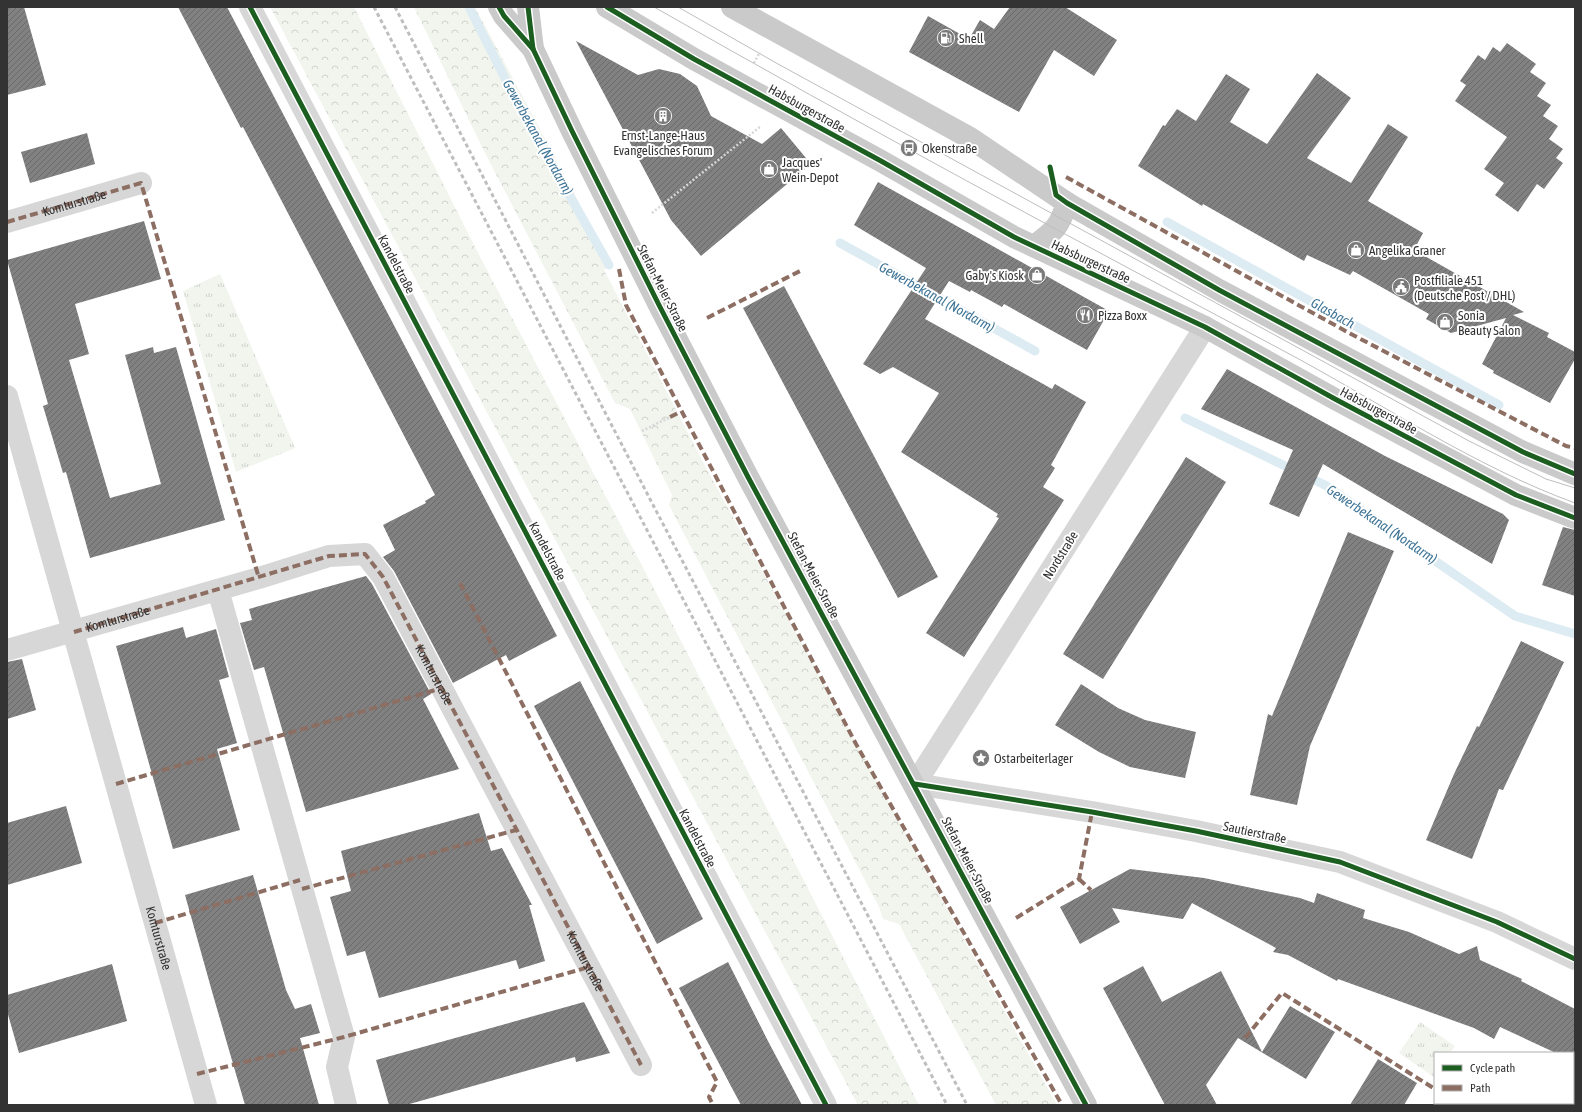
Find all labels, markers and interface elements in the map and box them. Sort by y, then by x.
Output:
fuel station icon: Shell [936,28,956,48]
place label: Shell [959,31,984,46]
water label: Gewerbekanal (Nordarm) [500,77,576,197]
street label: Habsburgerstraße [766,81,848,136]
building icon: Ernst-Lange-Haus Evangelisches Forum [653,106,673,126]
place label: Ernst-Lange-Haus Evangelisches Forum [613,128,713,158]
bus stop icon: Okenstraße [899,138,919,158]
place label: Okenstraße [922,141,977,156]
place label: Jacques' Wein-Depot [782,155,839,185]
shop icon: Jacques' Wein-Depot [759,159,779,179]
street label: Komturstraße [41,187,108,219]
street label: Kandelstraße [375,232,418,296]
street label: Habsburgerstraße [1049,237,1133,286]
shop icon: Angelika Graner [1346,240,1366,260]
street label: Stefan-Meier-Straße [634,242,691,334]
place label: Angelika Graner [1369,243,1446,258]
water label: Gewerbekanal (Nordarm) [877,259,997,335]
shop icon: Gaby's Kiosk [1027,265,1047,285]
place label: Gaby's Kiosk [965,268,1024,283]
place label: Postfiliale 451 (Deutsche Post / DHL) [1414,273,1515,303]
public building icon: Postfiliale 451 (Deutsche Post / DHL) [1391,277,1411,297]
water label: Glasbach [1308,294,1358,332]
restaurant icon: Pizza Boxx [1075,305,1095,325]
place label: Pizza Boxx [1098,308,1148,323]
place label: Sonia Beauty Salon [1458,308,1521,338]
shop icon: Sonia Beauty Salon [1435,312,1455,332]
street label: Habsburgerstraße [1338,384,1420,437]
water label: Gewerbekanal (Nordarm) [1324,481,1440,567]
street label: Kandelstraße [526,519,569,583]
street label: Nordstraße [1040,528,1081,582]
street label: Stefan-Meier-Straße [784,530,843,621]
street label: Komturstraße [84,603,151,635]
street label: Komturstraße [412,642,456,707]
place icon: Ostarbeiterlager [971,748,991,768]
place label: Ostarbeiterlager [994,751,1073,766]
street label: Kandelstraße [676,806,719,870]
street label: Stefan-Meier-Straße [938,815,997,906]
street label: Sautierstraße [1222,818,1288,847]
street label: Komturstraße [143,905,175,972]
street label: Komturstraße [564,929,608,994]
legend [1434,1052,1574,1104]
text: Cycle path [1470,1061,1515,1075]
text: Path [1470,1081,1491,1095]

